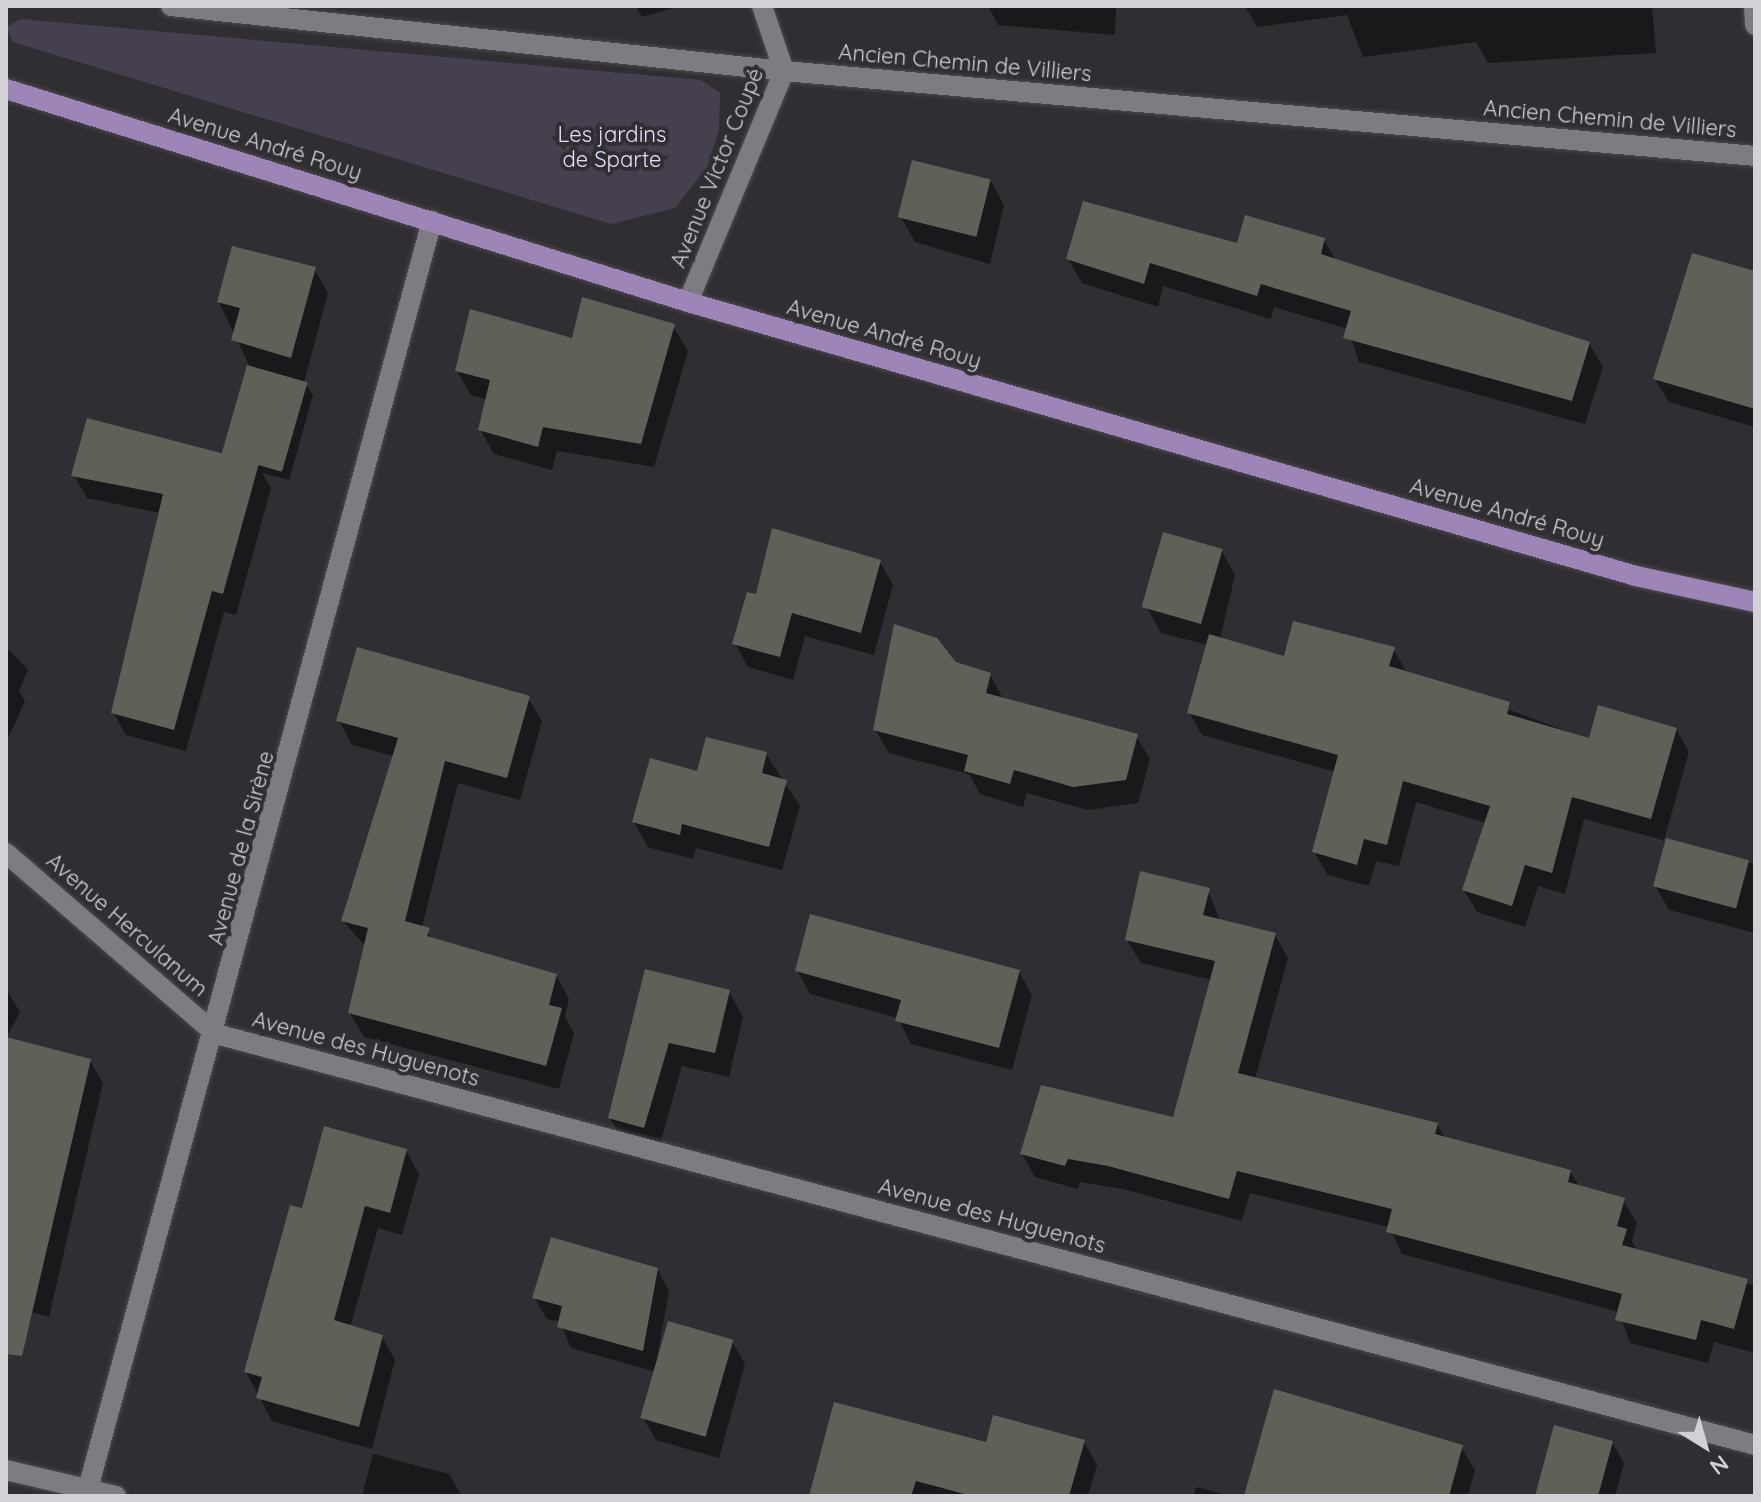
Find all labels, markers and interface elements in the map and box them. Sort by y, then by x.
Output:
street label: Ancien Chemin de Villiers [837,39,1093,87]
street label: Avenue Victor Coupé [665,64,769,272]
street label: Ancien Chemin de Villiers [1482,95,1738,143]
street label: Avenue André Rouy [165,102,365,186]
park label: Les jardins de Sparte [558,121,666,172]
street label: Avenue André Rouy [784,294,984,374]
street label: Avenue André Rouy [1407,473,1607,553]
street label: Avenue de la Sirène [202,748,280,948]
street label: Avenue Herculanum [41,848,213,1002]
street label: Avenue des Huguenots [249,1006,483,1092]
street label: Avenue des Huguenots [875,1173,1109,1259]
north arrow [1665,1406,1745,1486]
text: N [1705,1449,1734,1481]

